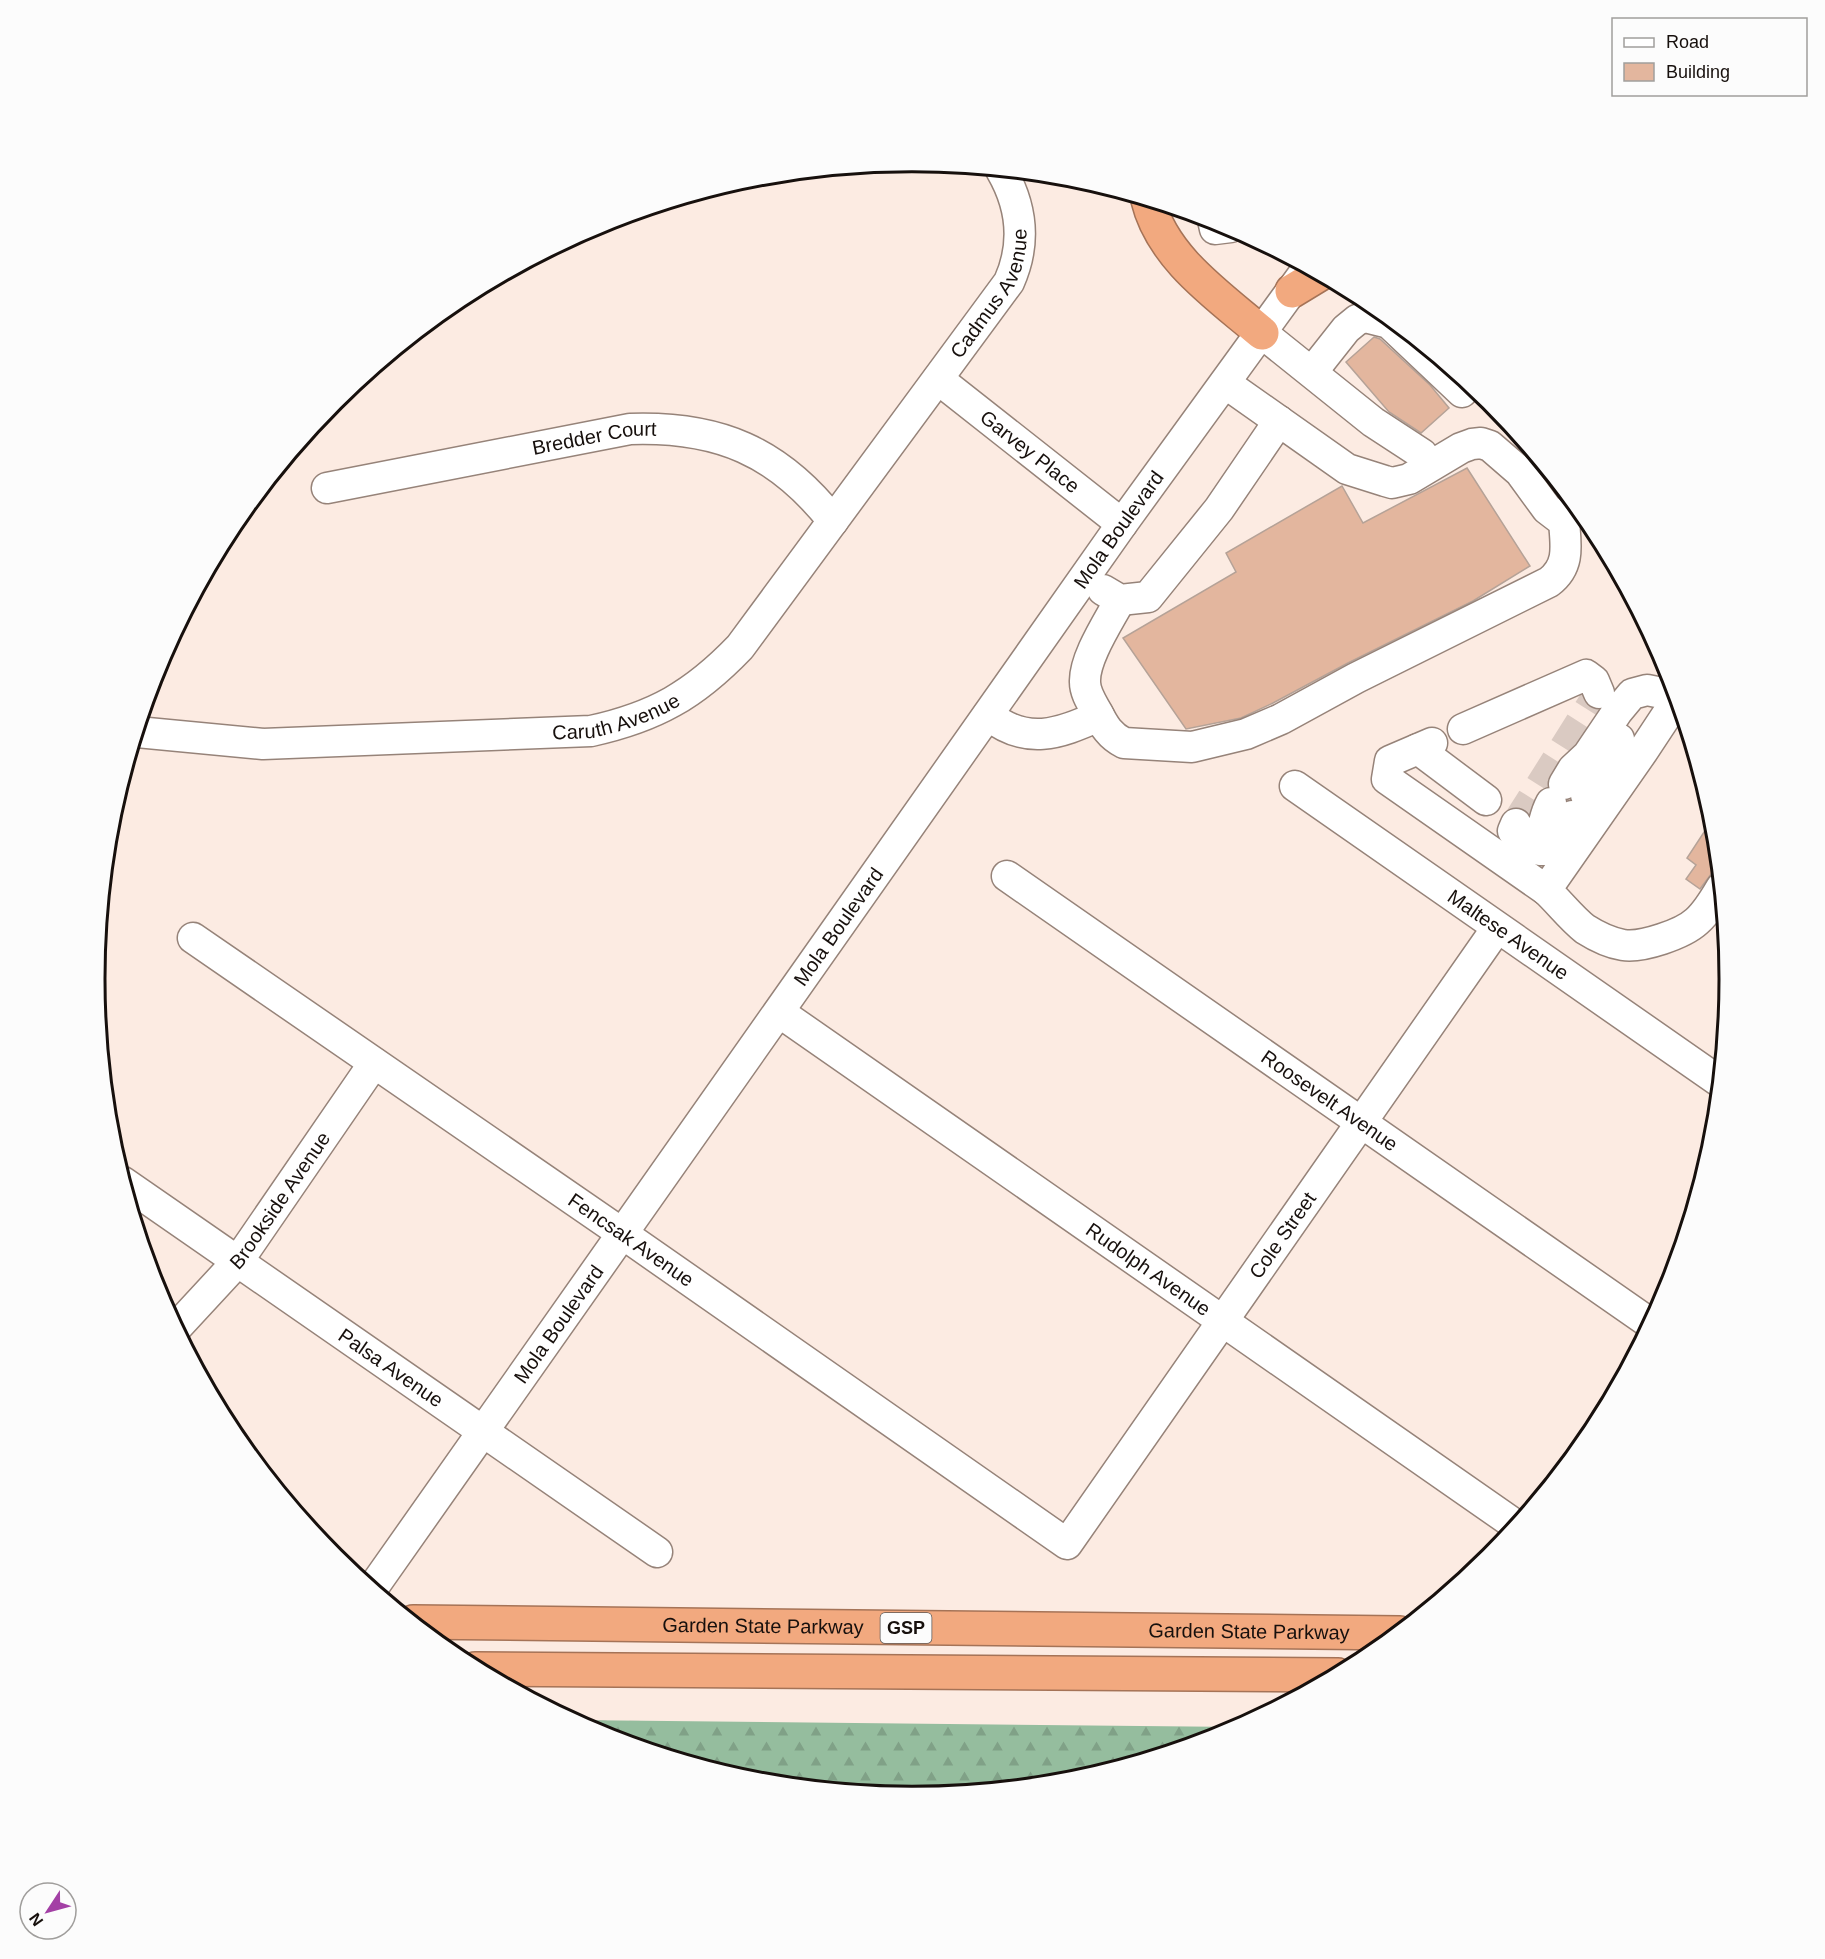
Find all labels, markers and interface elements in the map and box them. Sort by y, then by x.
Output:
legend [1612,18,1807,96]
text: Road [1666,32,1709,52]
text: Building [1666,62,1730,82]
street label: Cadmus Avenue [946,229,1031,362]
street label: Garvey Place [976,406,1084,497]
street label: Bredder Court [530,418,657,459]
street label: Mola Boulevard [1069,467,1168,593]
street label: Caruth Avenue [552,689,683,744]
street label: Mola Boulevard [789,864,887,990]
street label: Maltese Avenue [1444,885,1573,984]
street label: Roosevelt Avenue [1257,1045,1402,1155]
street label: Brookside Avenue [225,1128,334,1273]
street label: Cole Street [1245,1188,1320,1283]
street label: Fencsak Avenue [564,1189,698,1291]
street label: Rudolph Avenue [1082,1218,1215,1320]
street label: Mola Boulevard [510,1261,608,1387]
street label: Palsa Avenue [335,1324,447,1411]
road number: GSP [880,1613,932,1643]
street label: Garden State Parkway [662,1614,864,1638]
street label: Garden State Parkway [1148,1619,1350,1643]
north arrow [18,1881,78,1941]
text: N [26,1910,47,1929]

